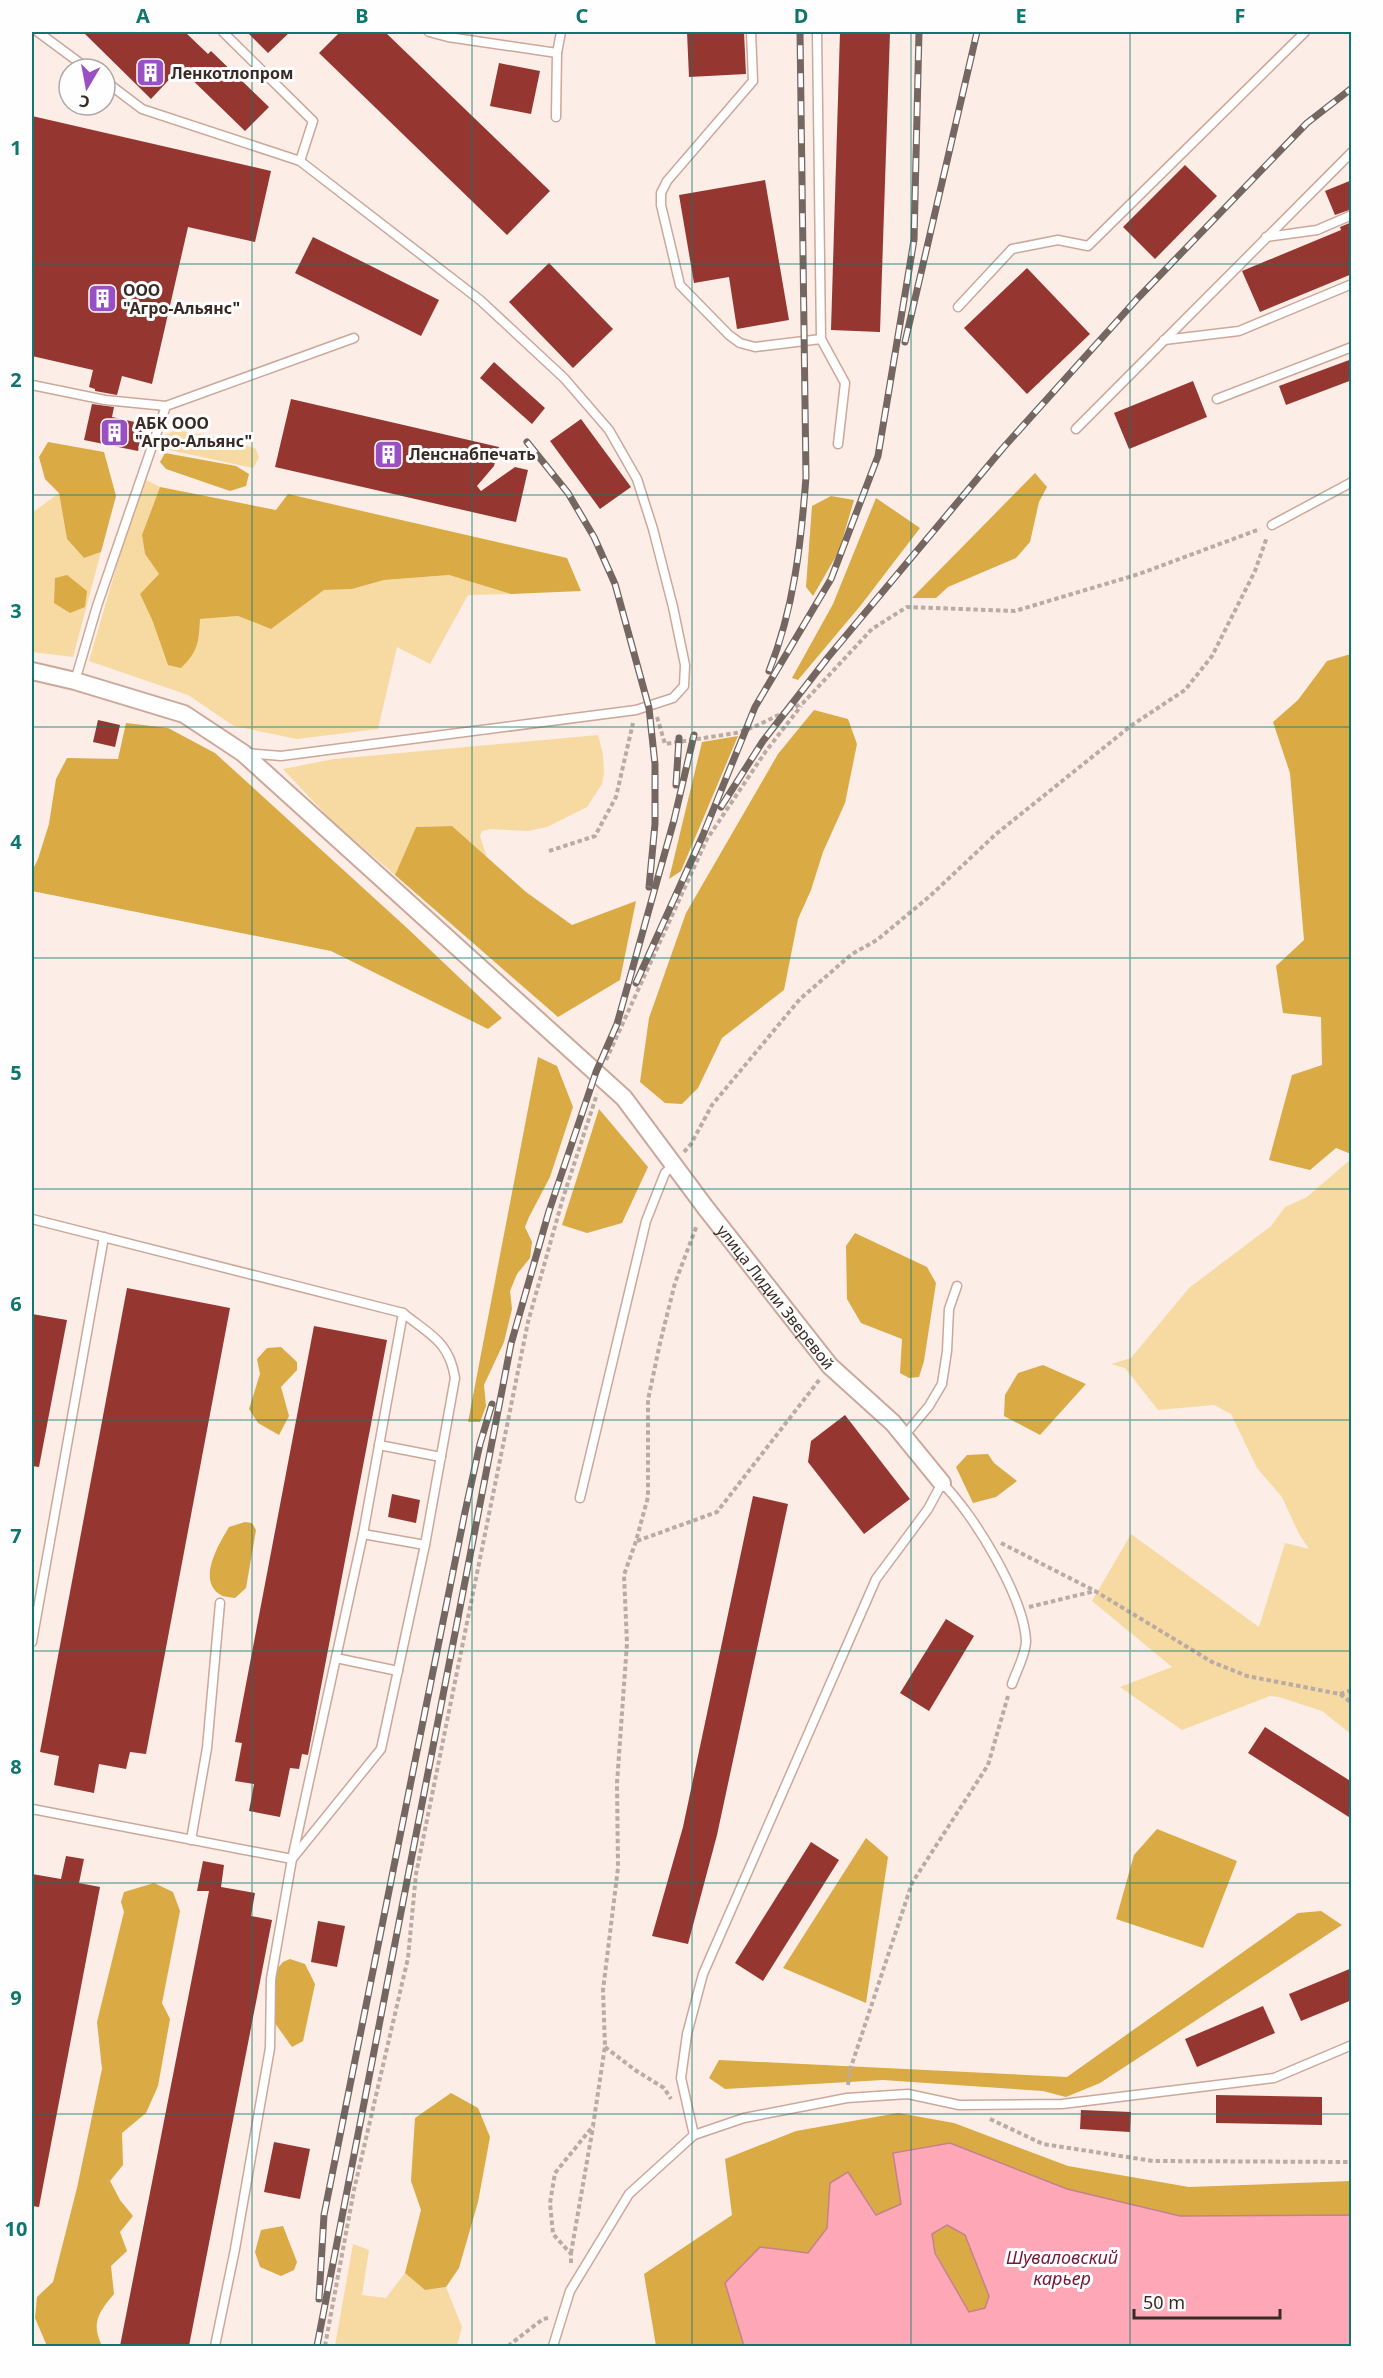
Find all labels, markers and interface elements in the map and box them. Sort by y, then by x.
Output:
text: A [136,2,150,29]
text: B [355,2,369,29]
text: C [576,2,589,29]
text: D [794,2,808,29]
text: E [1015,2,1027,29]
text: F [1235,2,1245,29]
north arrow [57,57,117,117]
building icon: Ленкотлопром [134,57,166,89]
place label: Ленкотлопром [171,62,293,84]
text: С [77,90,91,114]
text: 1 [10,134,22,161]
place label: ООО "Агро-Альянс" [123,279,240,319]
building icon: ООО "Агро-Альянс" [86,283,118,315]
text: 2 [10,366,22,393]
place label: АБК ООО "Агро-Альянс" [135,412,252,452]
building icon: АБК ООО "Агро-Альянс" [98,416,130,448]
building icon: Ленснабпечать [372,438,404,470]
place label: Ленснабпечать [409,443,536,465]
text: 3 [10,597,22,624]
text: 4 [10,828,22,855]
text: 5 [10,1059,22,1086]
street label: улица Лидии Зверевой [712,1220,840,1374]
text: 6 [10,1290,22,1317]
text: 7 [10,1522,22,1549]
text: 8 [10,1753,22,1780]
text: 9 [10,1984,22,2011]
text: 10 [5,2215,27,2242]
water label: Шуваловский карьер [1006,2245,1118,2290]
scale bar [1134,2282,1280,2320]
text: 50 m [1143,2290,1185,2314]

